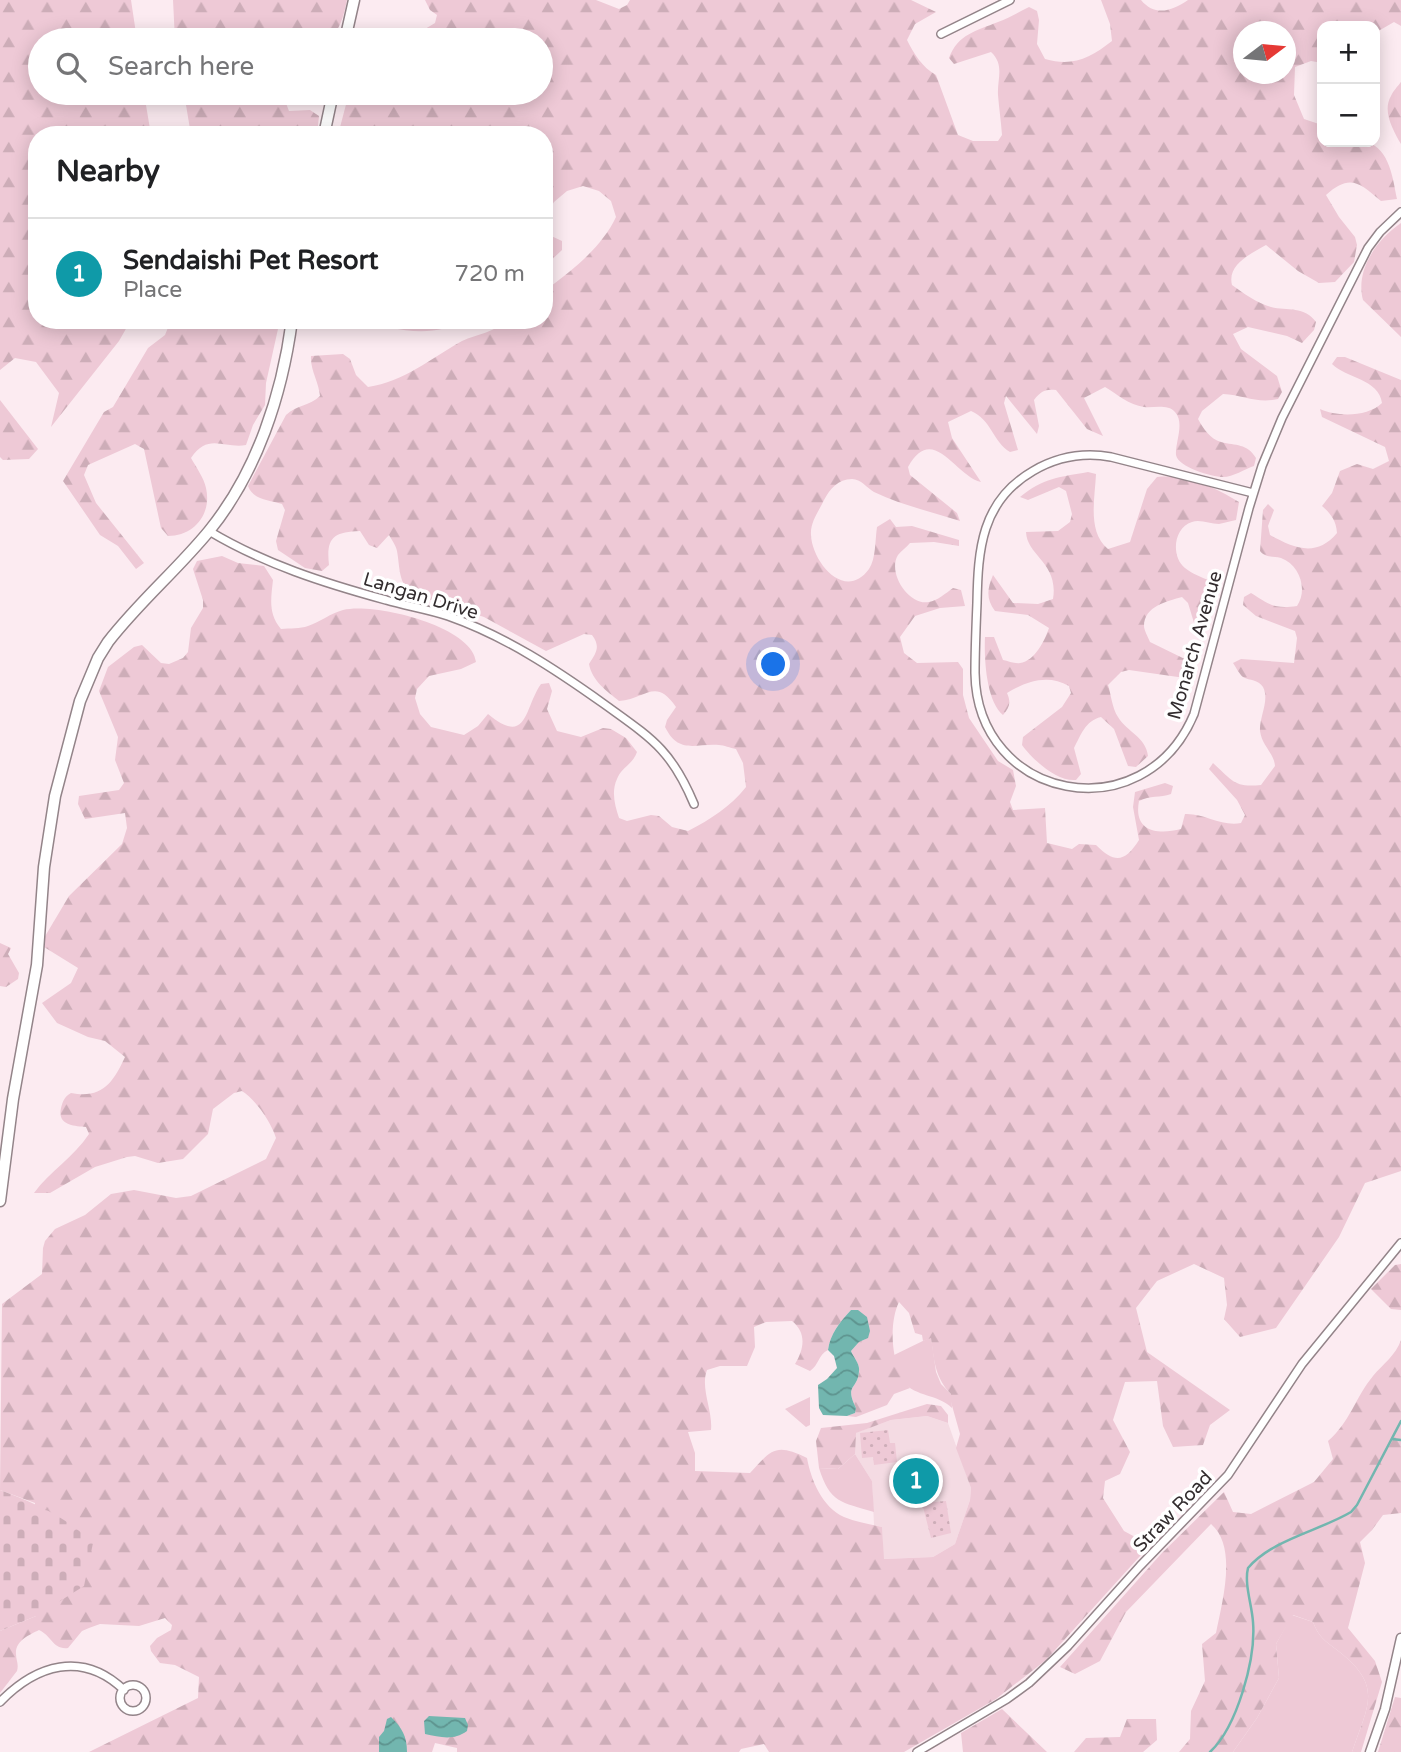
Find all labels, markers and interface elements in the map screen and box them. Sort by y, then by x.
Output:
north arrow [1233,21,1296,84]
map controls [1317,21,1380,147]
button: + [1317,21,1380,84]
search box [28,28,553,105]
icon: search [52,48,90,86]
text: Search here [108,51,254,82]
button: − [1317,84,1380,147]
text: Nearby [56,153,160,190]
text: Sendaishi Pet Resort [123,245,379,276]
text: 1 [72,260,86,288]
text: 720 m [455,260,525,288]
text: Place [123,276,182,304]
street label: Langan Drive [361,568,481,624]
street label: Monarch Avenue [1163,568,1227,722]
your location [756,647,790,681]
pin: 1 [893,1455,939,1507]
street label: Straw Road [1129,1467,1217,1557]

